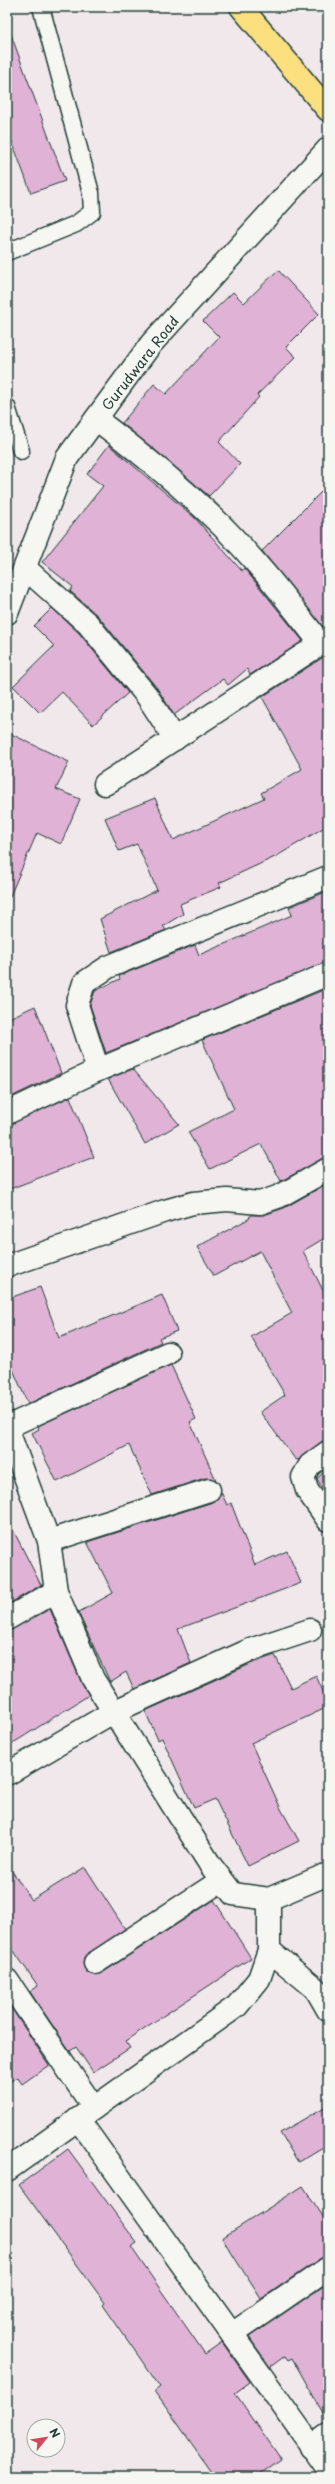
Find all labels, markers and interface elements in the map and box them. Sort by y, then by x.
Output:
street label: Gurudwara Road [96,311,184,415]
north arrow [26,2418,66,2458]
text: N [46,2425,65,2441]

